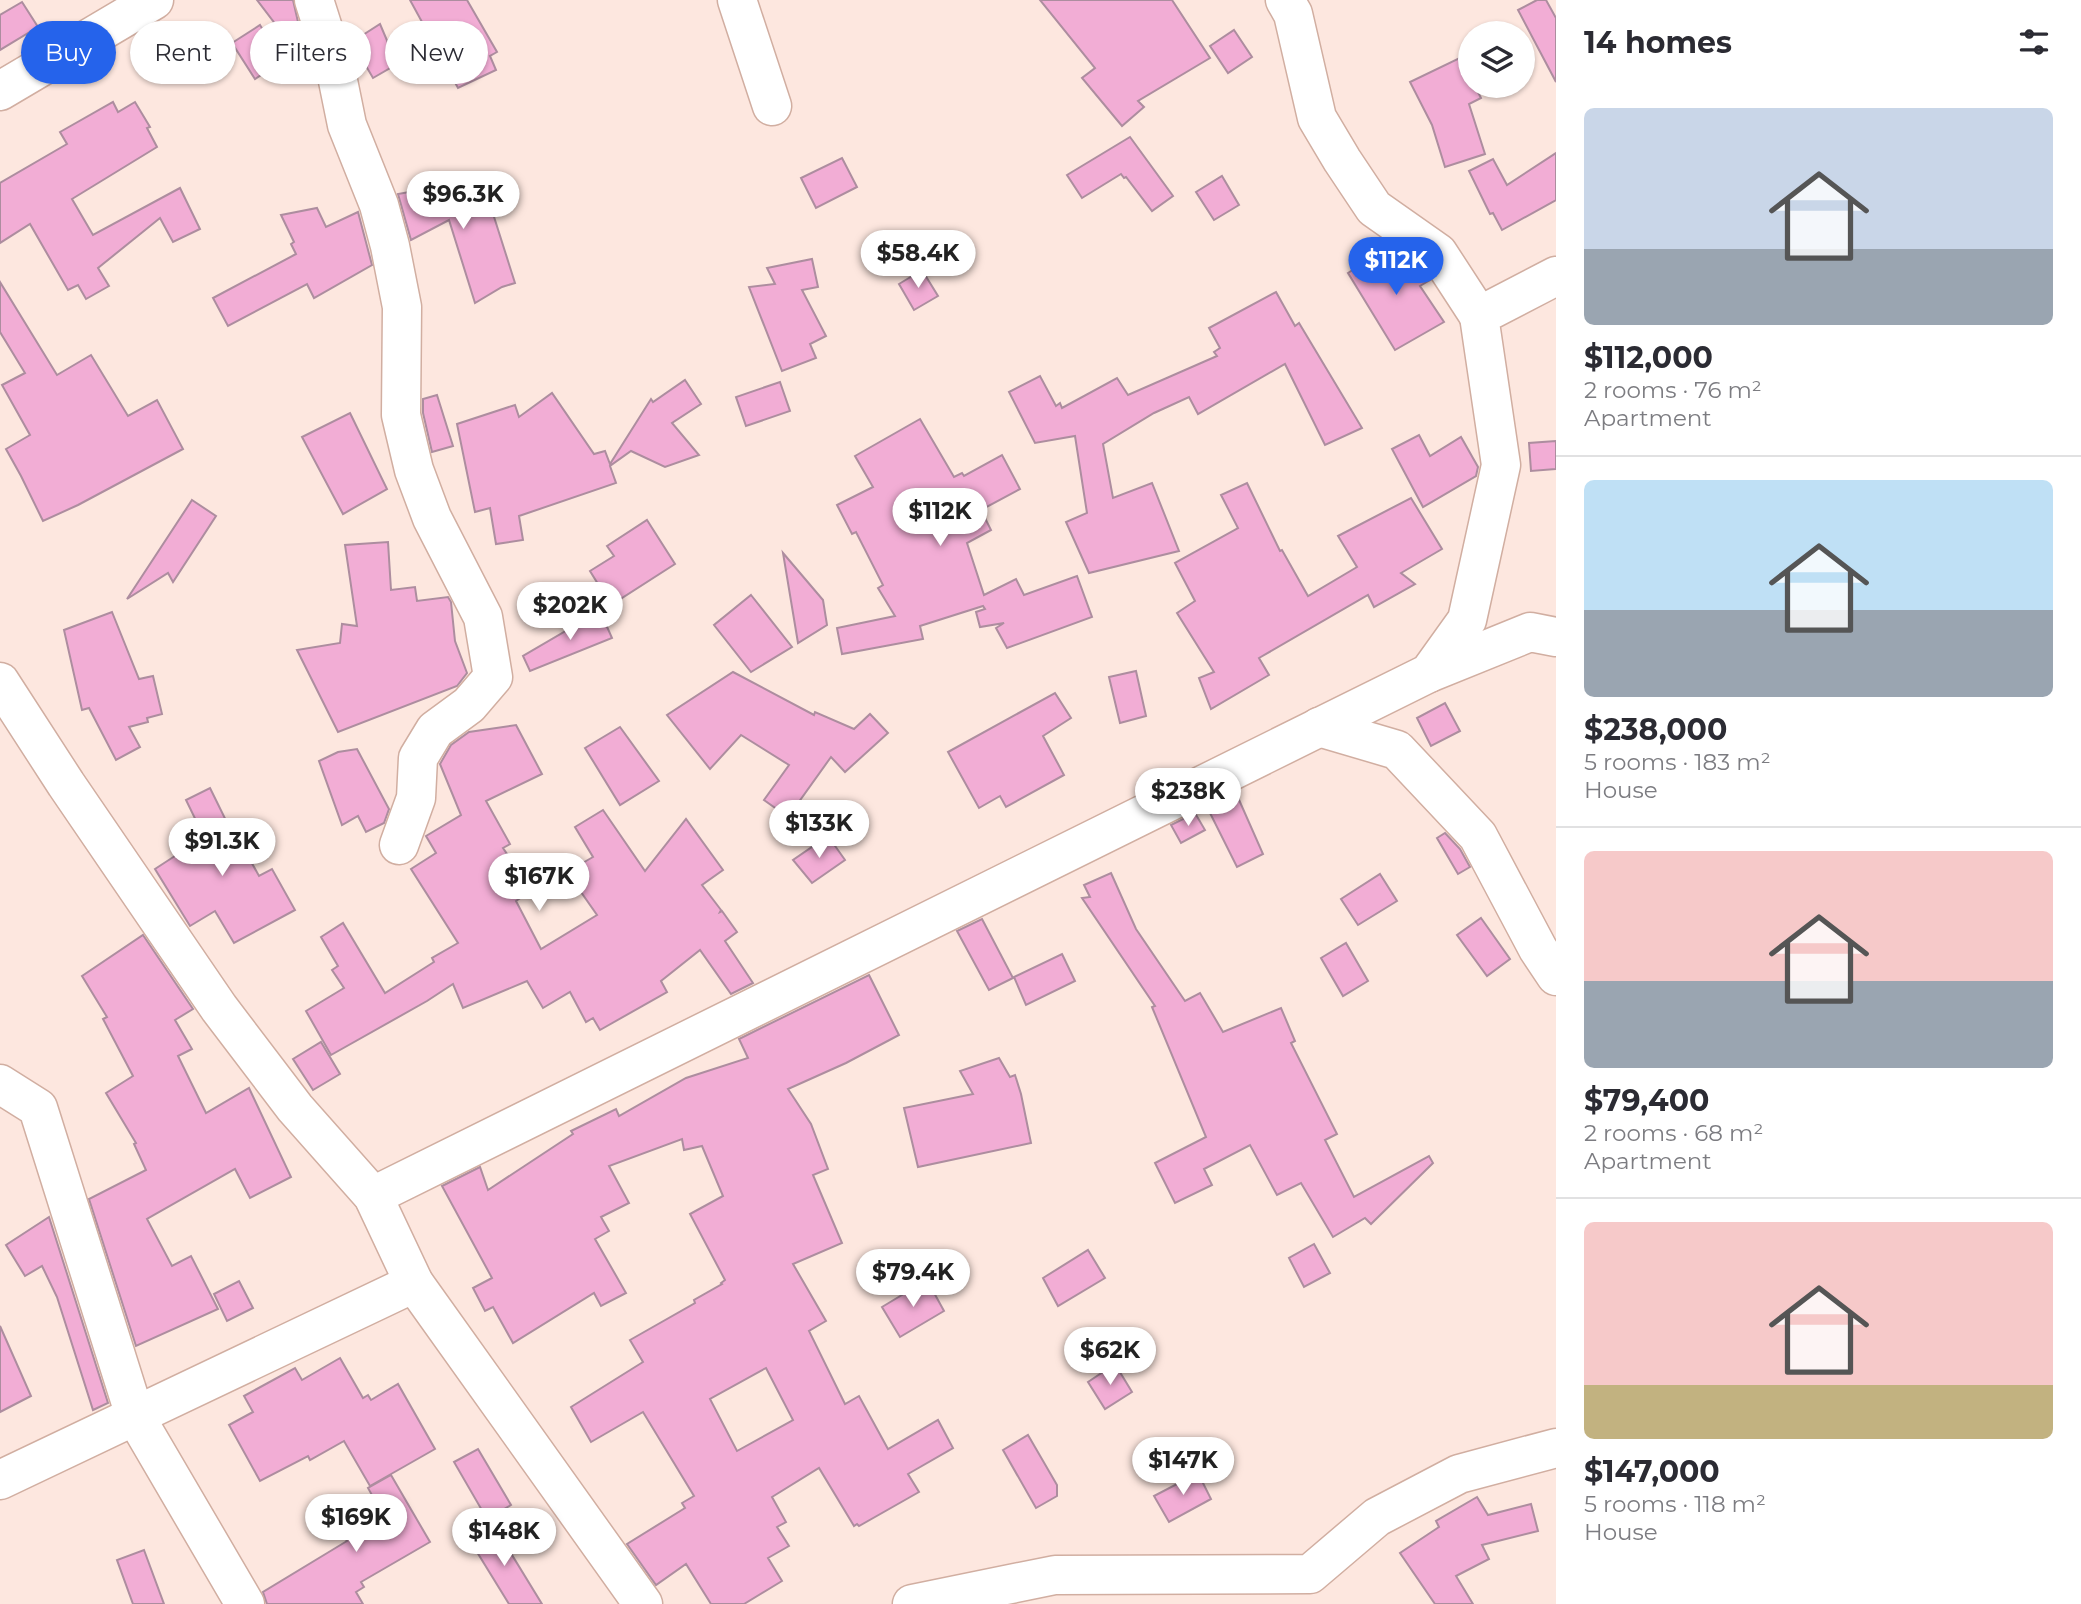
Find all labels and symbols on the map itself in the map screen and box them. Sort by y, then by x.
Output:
pin: $96.3K [406,172,520,231]
pin: $58.4K [861,230,975,290]
pin: $112K [1347,238,1445,297]
pin: $112K [891,489,989,548]
pin: $202K [521,582,619,642]
pin: $238K [1139,768,1237,828]
pin: $133K [770,800,868,860]
pin: $91.3K [165,818,279,878]
pin: $167K [490,853,588,913]
pin: $79.4K [856,1250,970,1309]
pin: $62K [1069,1328,1151,1387]
pin: $147K [1134,1438,1232,1497]
pin: $169K [307,1494,405,1554]
pin: $148K [455,1508,553,1568]

